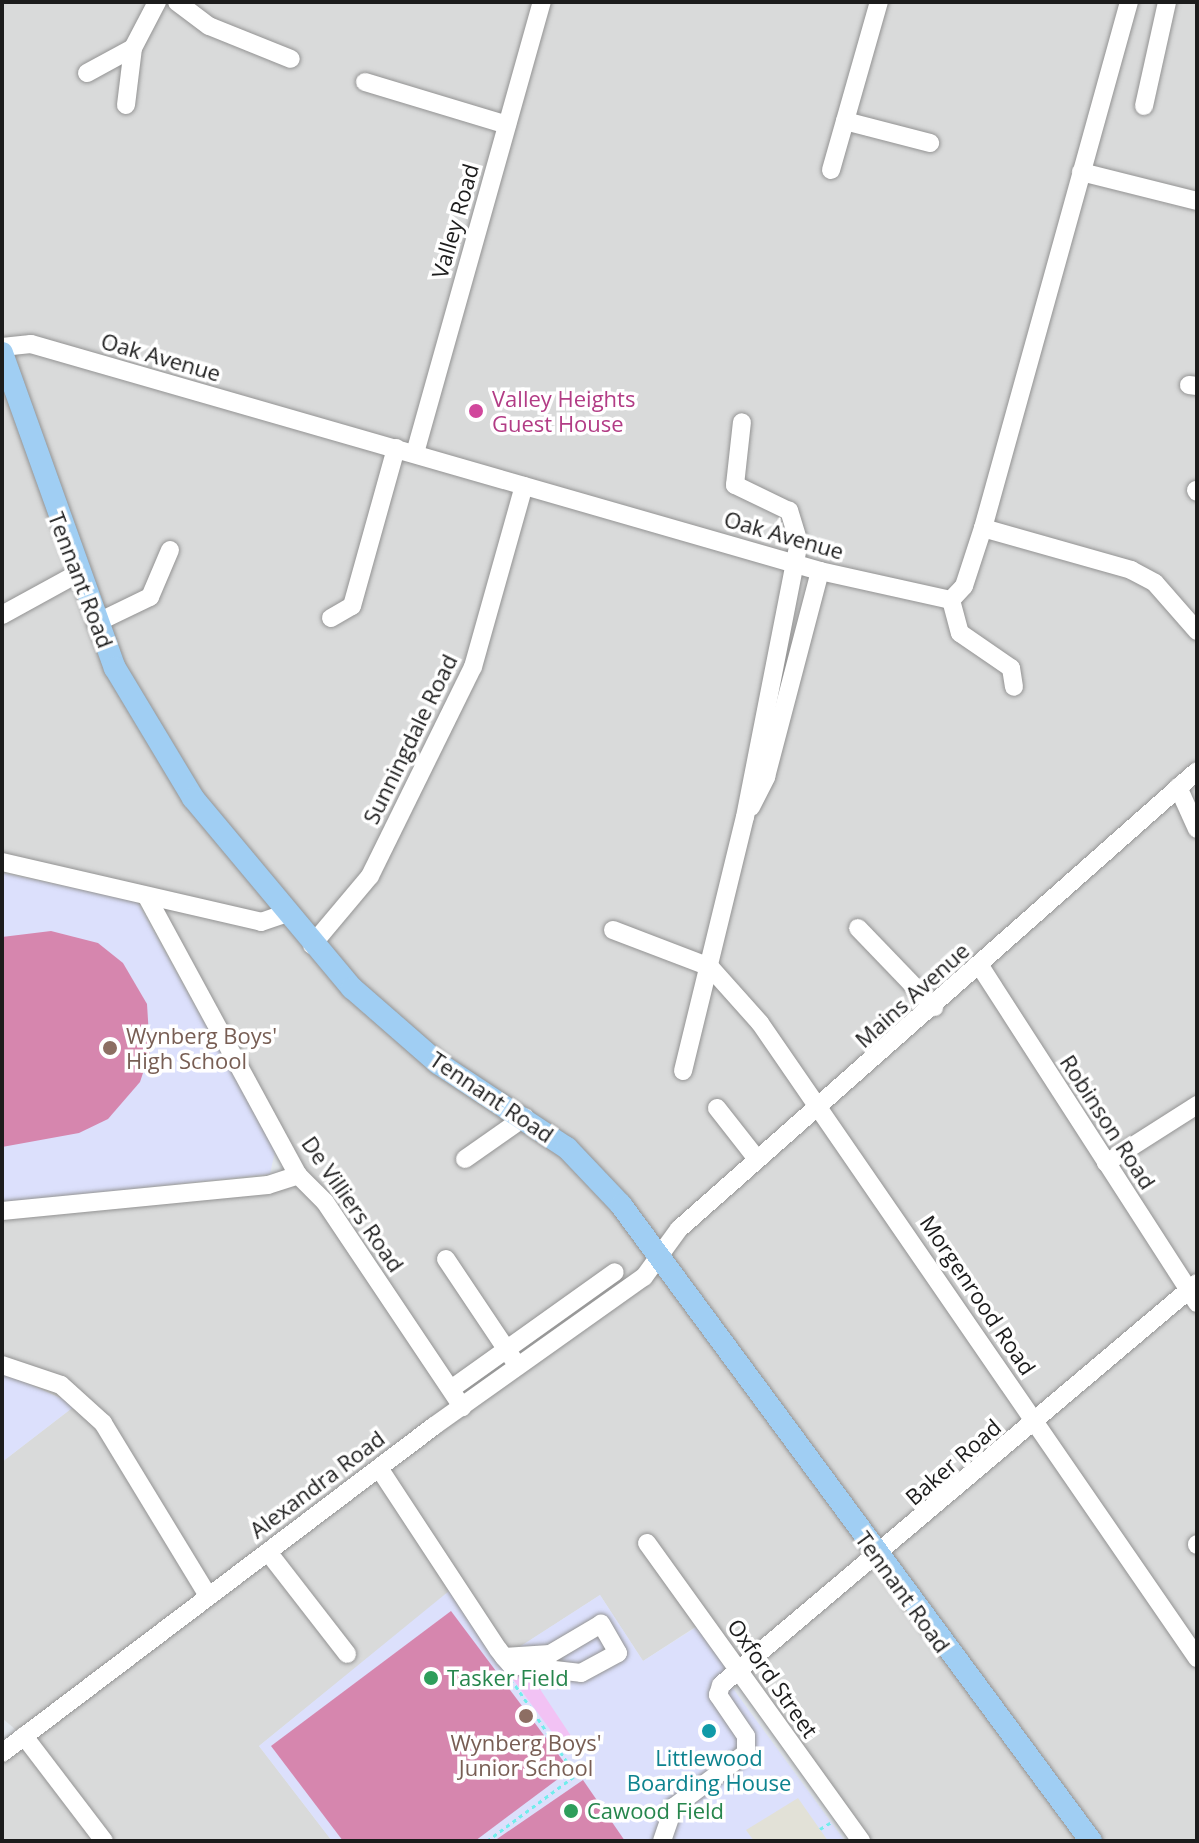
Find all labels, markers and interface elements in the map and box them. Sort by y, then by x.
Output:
street label: Valley Road [426,161,484,281]
street label: Oak Avenue [98,327,224,387]
place label: Valley Heights Guest House [492,385,635,436]
marker: Valley Heights Guest House [467,402,485,420]
street label: Oak Avenue [721,505,847,565]
street label: Tennant Road [43,508,119,652]
street label: Sunningdale Road [358,650,462,828]
street label: Mains Avenue [850,937,974,1053]
place label: Wynberg Boys' High School [126,1022,277,1074]
marker: Wynberg Boys' High School [101,1039,119,1057]
street label: Tennant Road [425,1046,559,1148]
street label: Robinson Road [1055,1050,1161,1194]
street label: De Villiers Road [296,1131,410,1277]
street label: Morgenrood Road [915,1210,1041,1380]
street label: Baker Road [900,1413,1006,1511]
street label: Alexandra Road [244,1425,390,1543]
street label: Tennant Road [850,1526,956,1658]
street label: Oxford Street [722,1614,824,1742]
place label: Tasker Field [447,1665,569,1691]
marker: Tasker Field [422,1669,440,1687]
marker: Wynberg Boys' Junior School [517,1707,535,1725]
marker: Littlewood Boarding House [700,1722,718,1740]
place label: Wynberg Boys' Junior School [450,1729,602,1780]
place label: Littlewood Boarding House [627,1744,791,1796]
place label: Cawood Field [587,1798,724,1824]
marker: Cawood Field [562,1802,580,1820]

